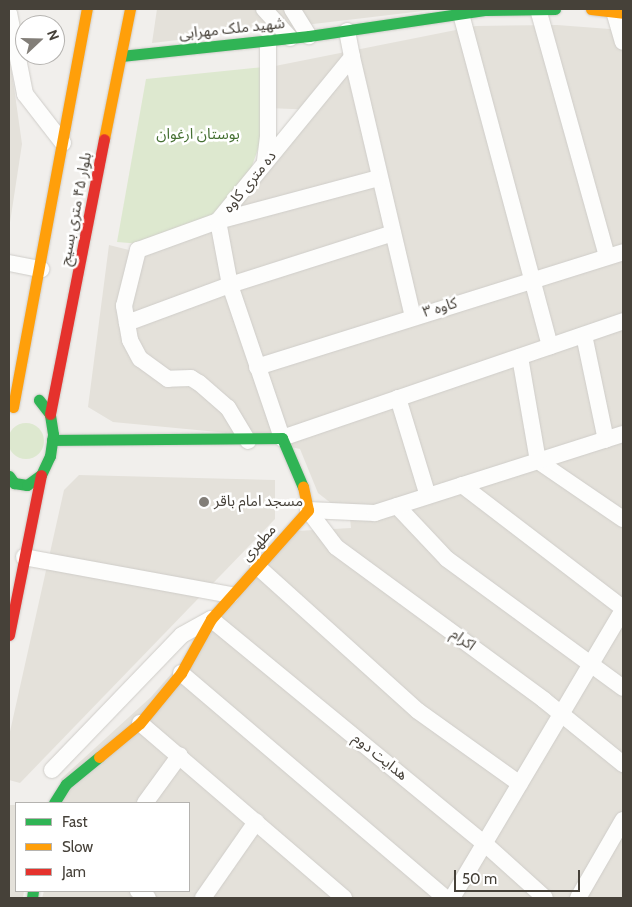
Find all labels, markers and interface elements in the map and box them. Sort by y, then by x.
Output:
street label: شهید ملک مهرابی [178,14,286,44]
north arrow [15,15,65,65]
text: N [43,27,63,43]
park label: بوستان ارغوان [156,126,240,144]
street label: ده متری کاوه [220,148,280,216]
street label: بلوار ۴۵ متری بسیج [56,151,96,267]
street label: کاوه ۳ [420,294,460,322]
place label: مسجد امام باقر [214,493,303,511]
marker: مسجد امام باقر [198,496,210,508]
street label: مطهری [238,521,280,565]
street label: اکرام [447,625,479,655]
street label: هدایت دوم [349,729,411,785]
legend [15,802,190,892]
text: Fast [62,813,87,831]
text: Slow [62,838,93,856]
scale bar [457,860,583,892]
text: Jam [62,863,86,881]
text: 50 m [462,870,497,888]

